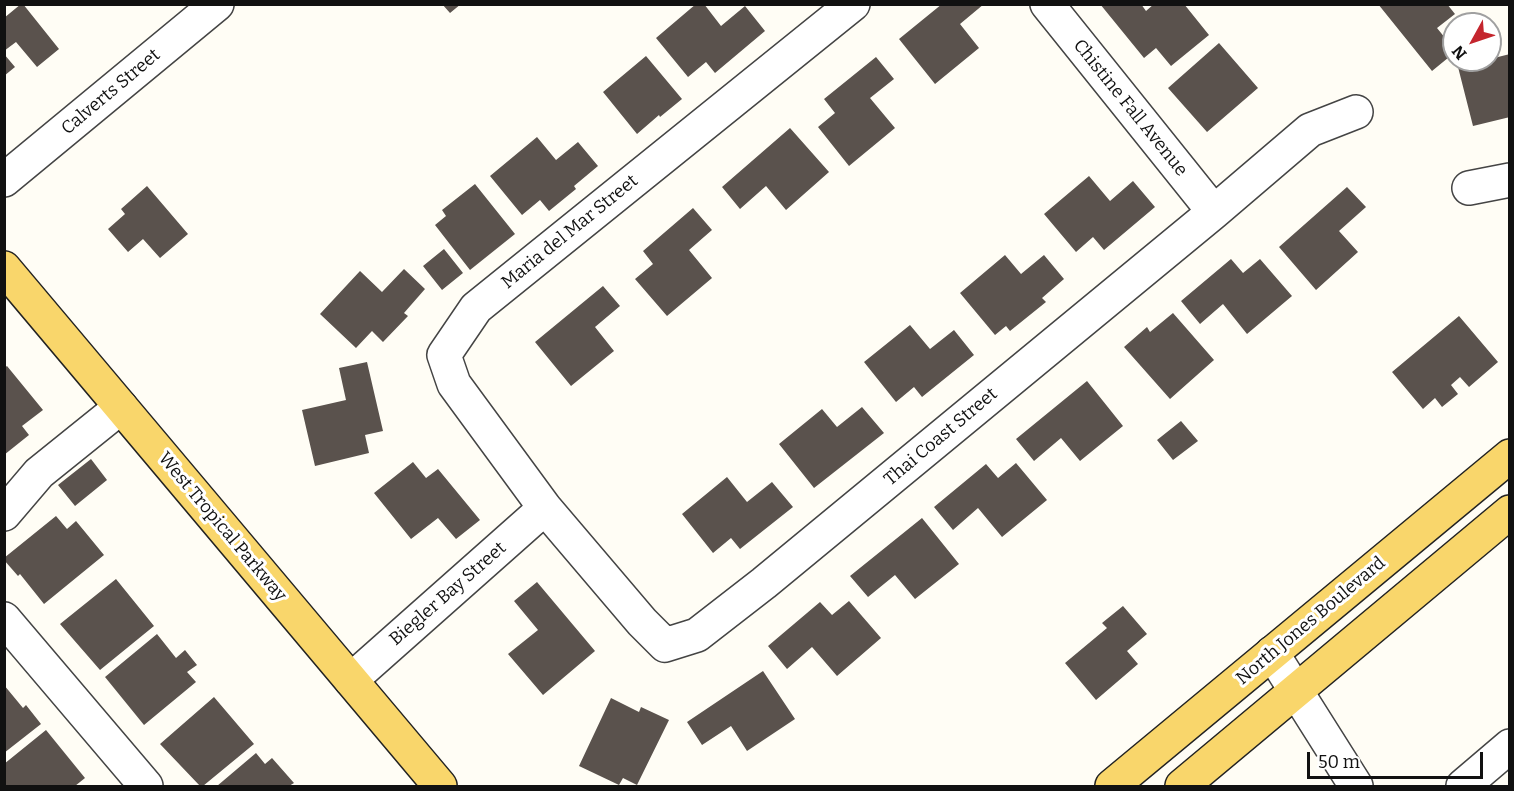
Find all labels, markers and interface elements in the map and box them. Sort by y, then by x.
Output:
north arrow [1442,12,1502,72]
street label: Chistine Fall Avenue [1068,35,1192,181]
text: N [1448,42,1471,63]
street label: Calverts Street [57,44,165,140]
street label: Maria del Mar Street [497,170,643,294]
street label: Thai Coast Street [880,383,1002,491]
street label: West Tropical Parkway [153,448,291,606]
street label: Biegler Bay Street [385,538,511,650]
street label: North Jones Boulevard [1232,552,1390,690]
scale bar [1310,740,1486,778]
text: 50 m [1318,751,1360,773]

